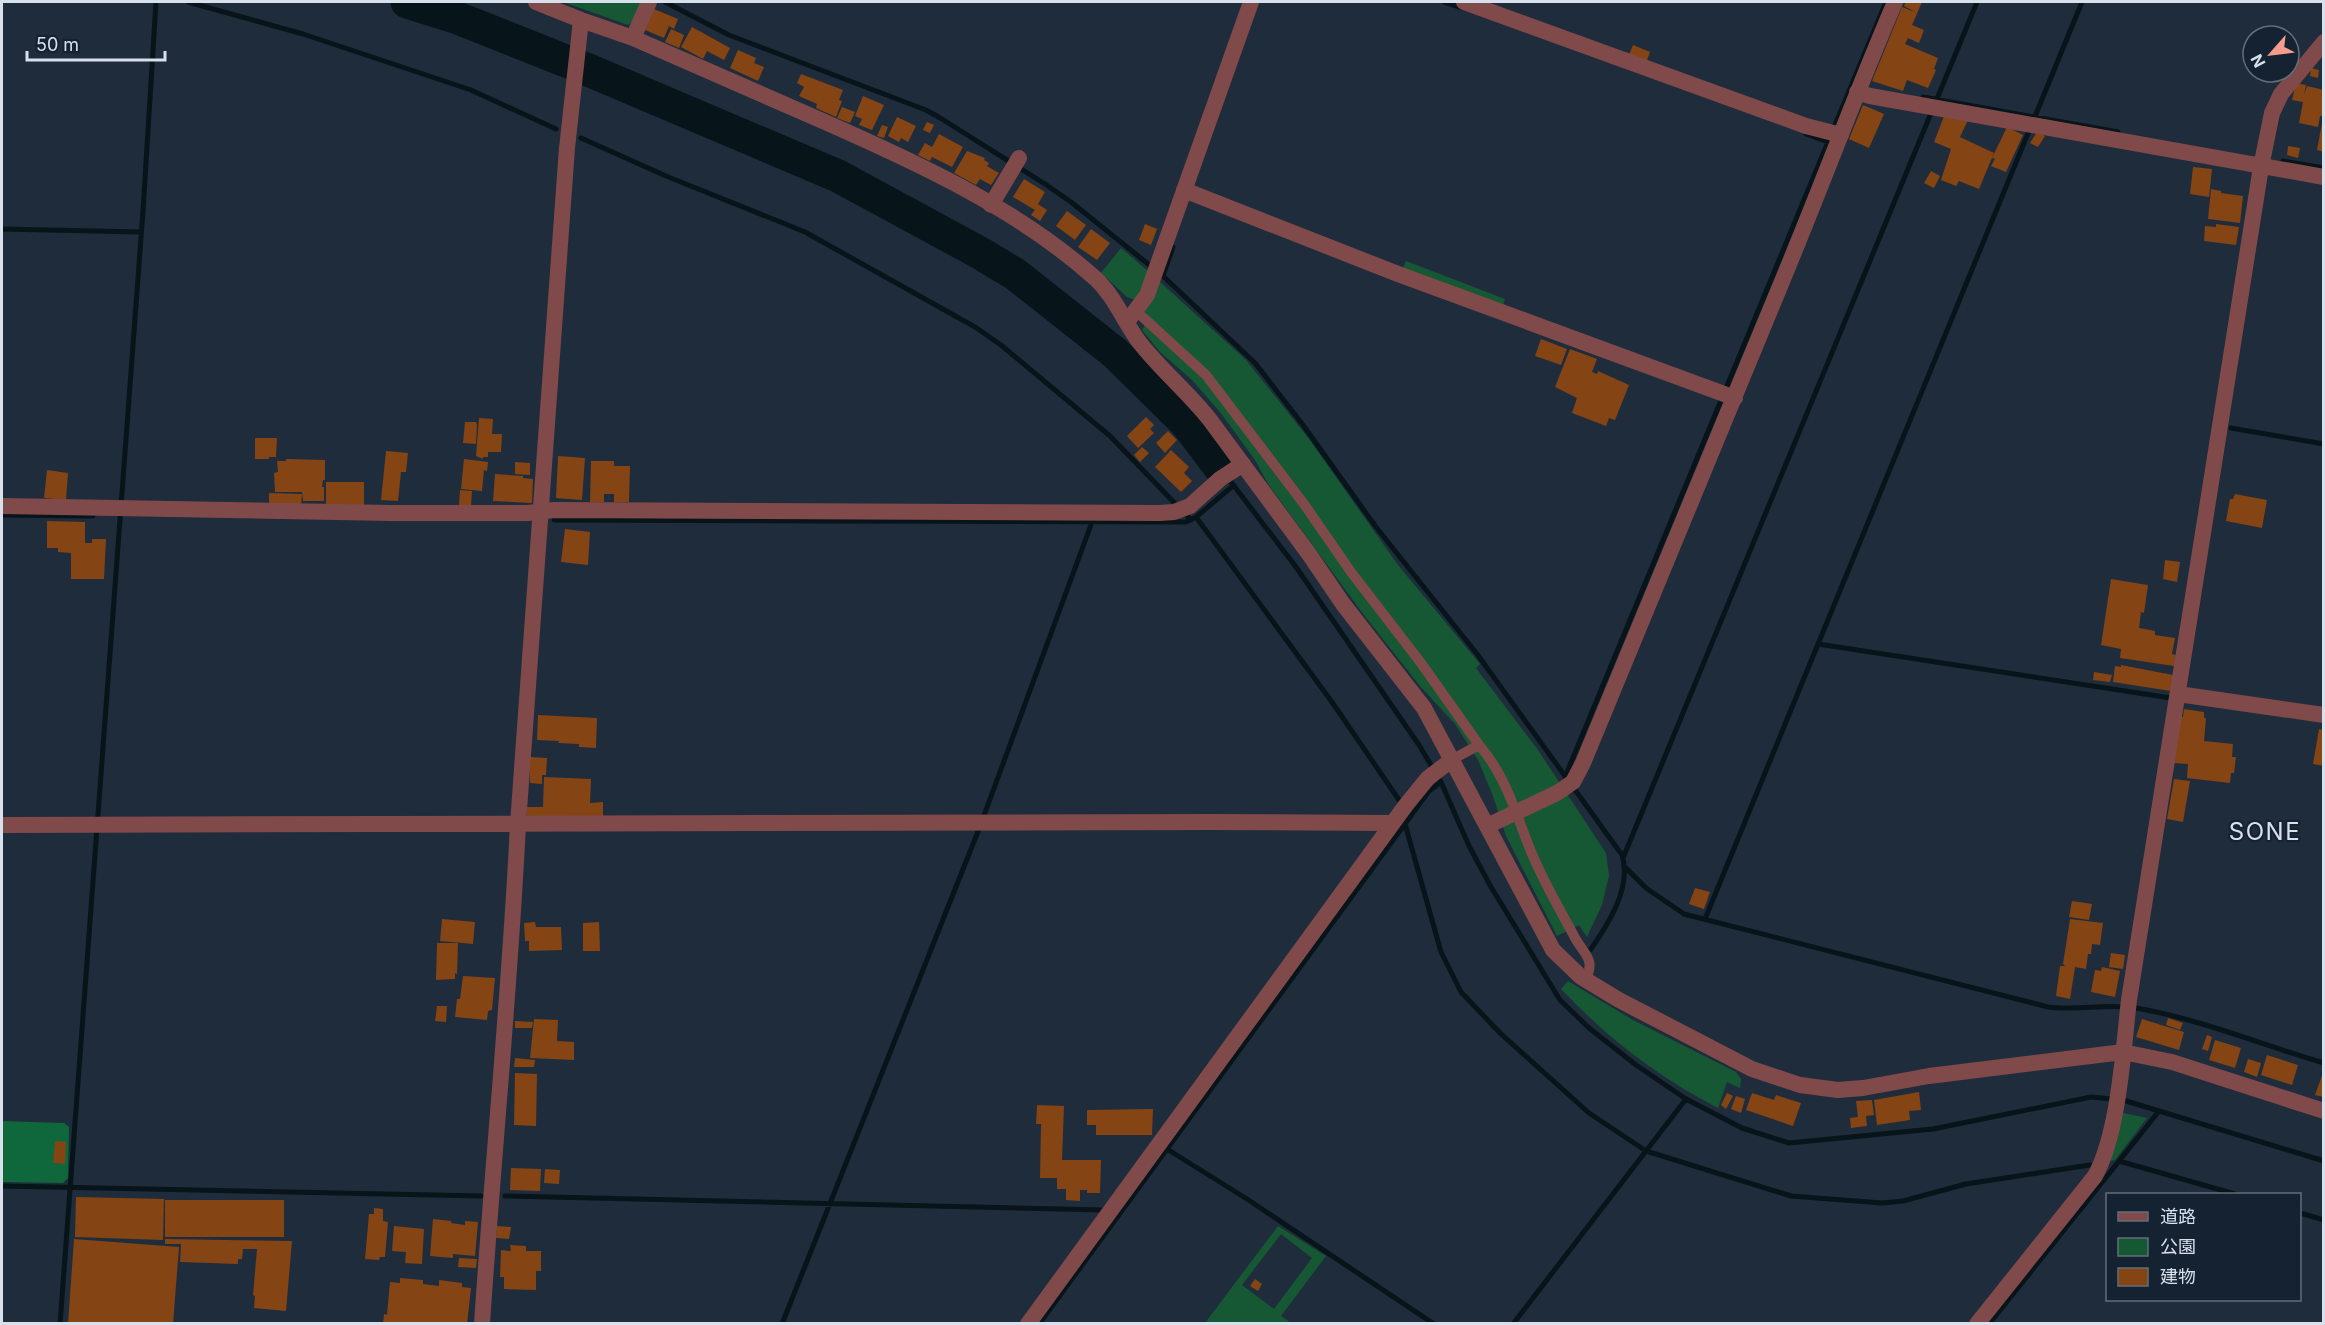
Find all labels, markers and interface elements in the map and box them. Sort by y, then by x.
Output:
scale bar [27,24,165,62]
north arrow [2241,24,2301,84]
text: 50 m [36,34,79,55]
text: N [2246,51,2269,71]
district label: SONE [2229,817,2301,846]
legend [2106,1193,2301,1301]
text: 道路 [2160,1206,2196,1227]
text: 公園 [2160,1236,2196,1257]
text: 建物 [2160,1266,2196,1287]

